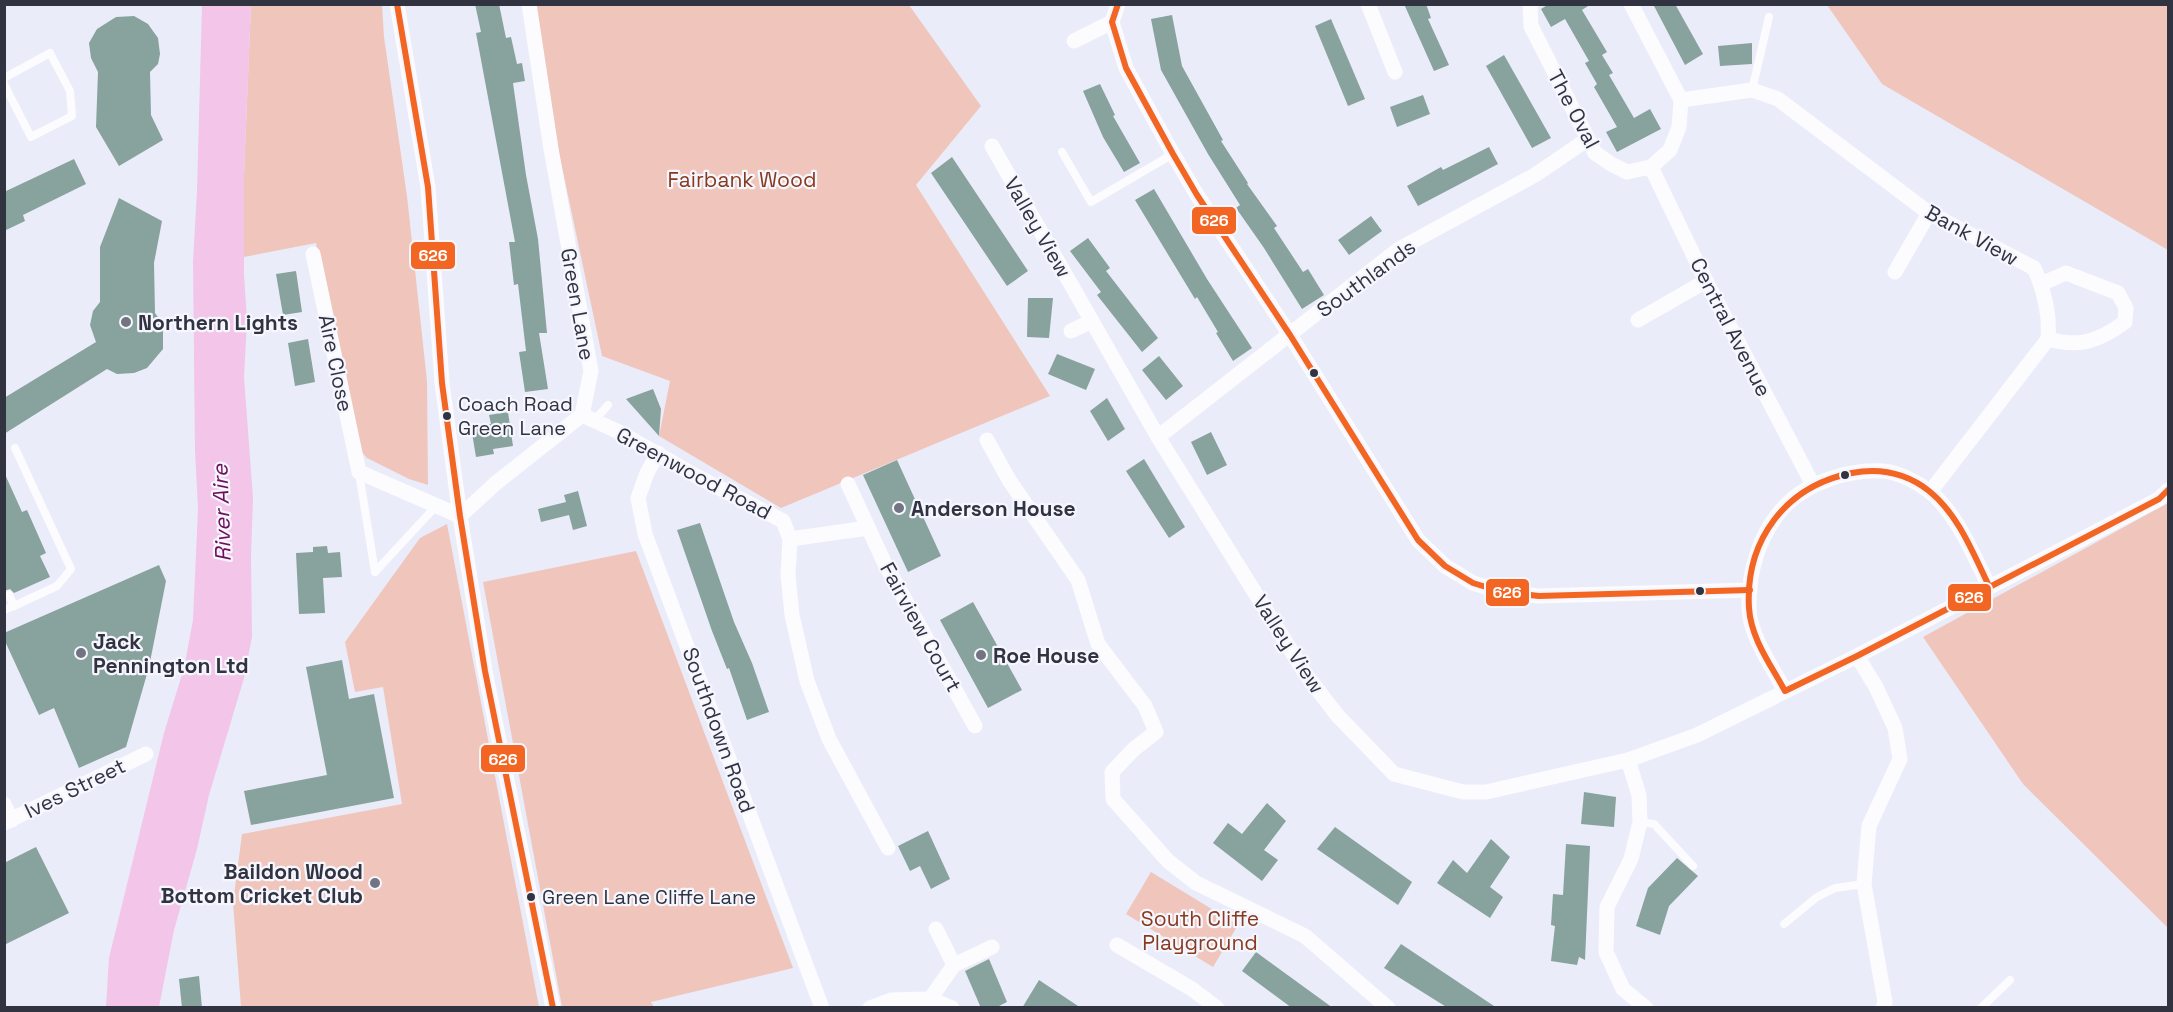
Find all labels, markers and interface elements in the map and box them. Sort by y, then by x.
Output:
street label: The Oval [1542,65,1606,153]
park label: Fairbank Wood [668,166,816,193]
street label: Valley View [998,172,1078,282]
street label: Bank View [1921,198,2023,272]
line badge: 626 [1191,206,1237,235]
text: 626 [1199,210,1229,231]
street label: Southlands [1311,233,1421,323]
line badge: 626 [410,241,456,270]
text: 626 [418,245,448,266]
street label: Green Lane [555,246,601,362]
street label: Central Avenue [1684,253,1778,401]
place label: Northern Lights [138,309,298,336]
street label: Aire Close [313,312,359,414]
marker: Northern Lights [119,315,133,329]
unlabelled marker [1308,367,1320,379]
place label: Coach Road Green Lane [458,391,573,441]
marker: Coach Road Green Lane [441,410,453,422]
street label: Greenwood Road [612,421,776,525]
water label: River Aire [205,463,237,562]
unlabelled marker [1839,469,1851,481]
place label: Anderson House [911,495,1076,522]
marker: Anderson House [892,501,906,515]
street label: Fairview Court [874,557,968,697]
line badge: 626 [1485,578,1530,607]
text: 626 [1492,582,1522,603]
line badge: 626 [1947,583,1992,612]
unlabelled marker [1694,585,1706,597]
text: 626 [1954,587,1984,608]
street label: Valley View [1247,590,1331,698]
place label: Jack Pennington Ltd [93,628,249,679]
place label: Roe House [993,642,1099,669]
street label: Southdown Road [677,644,761,816]
marker: Jack Pennington Ltd [74,646,88,660]
marker: Roe House [974,648,988,662]
line badge: 626 [480,744,526,773]
text: 626 [488,749,518,770]
street label: Ives Street [20,752,130,824]
place label: Baildon Wood Bottom Cricket Club [161,858,363,909]
marker: Baildon Wood Bottom Cricket Club [368,876,382,890]
place label: Green Lane Cliffe Lane [542,884,756,910]
marker: Green Lane Cliffe Lane [525,891,537,903]
park label: South Cliffe Playground [1141,905,1259,956]

